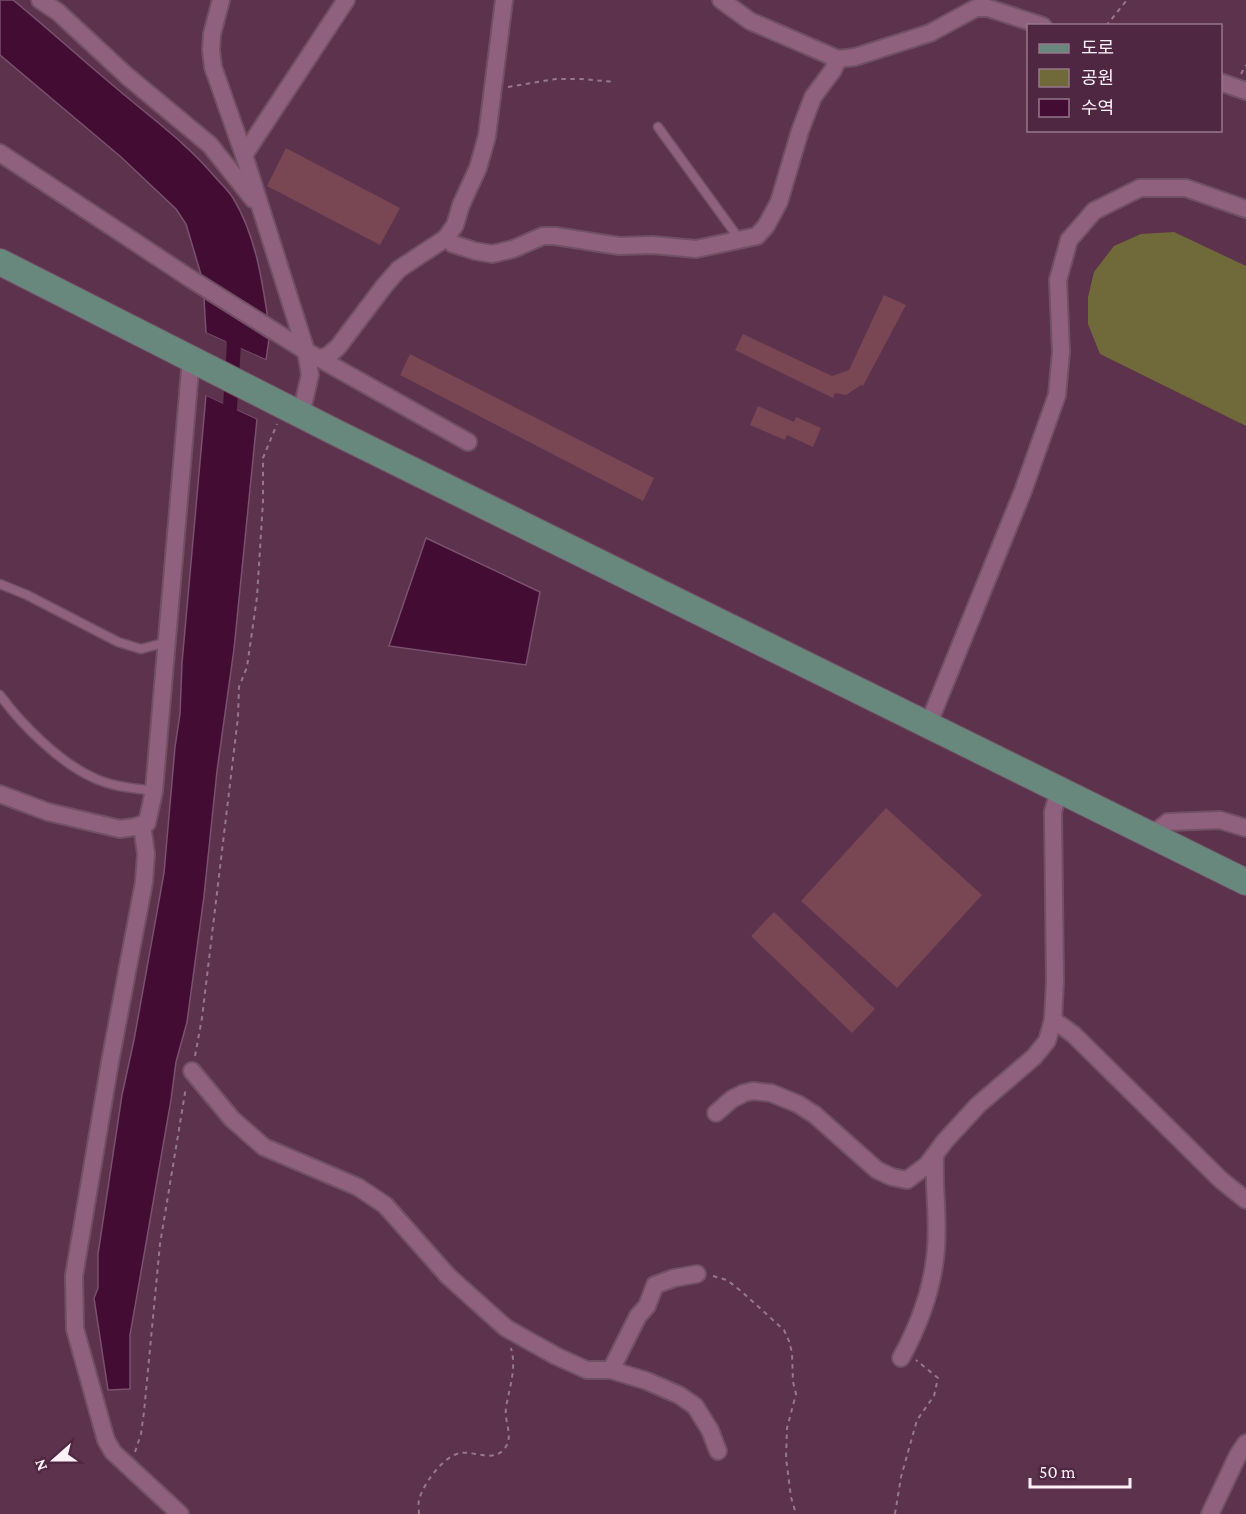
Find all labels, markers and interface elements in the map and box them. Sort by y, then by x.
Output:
legend [1027,24,1222,132]
text: 도로 [1081,38,1114,58]
text: 공원 [1081,68,1114,88]
text: 수역 [1081,98,1114,118]
north arrow [24,1430,84,1490]
scale bar [1030,1451,1130,1489]
text: N [31,1457,50,1473]
text: 50 m [1039,1462,1076,1482]

